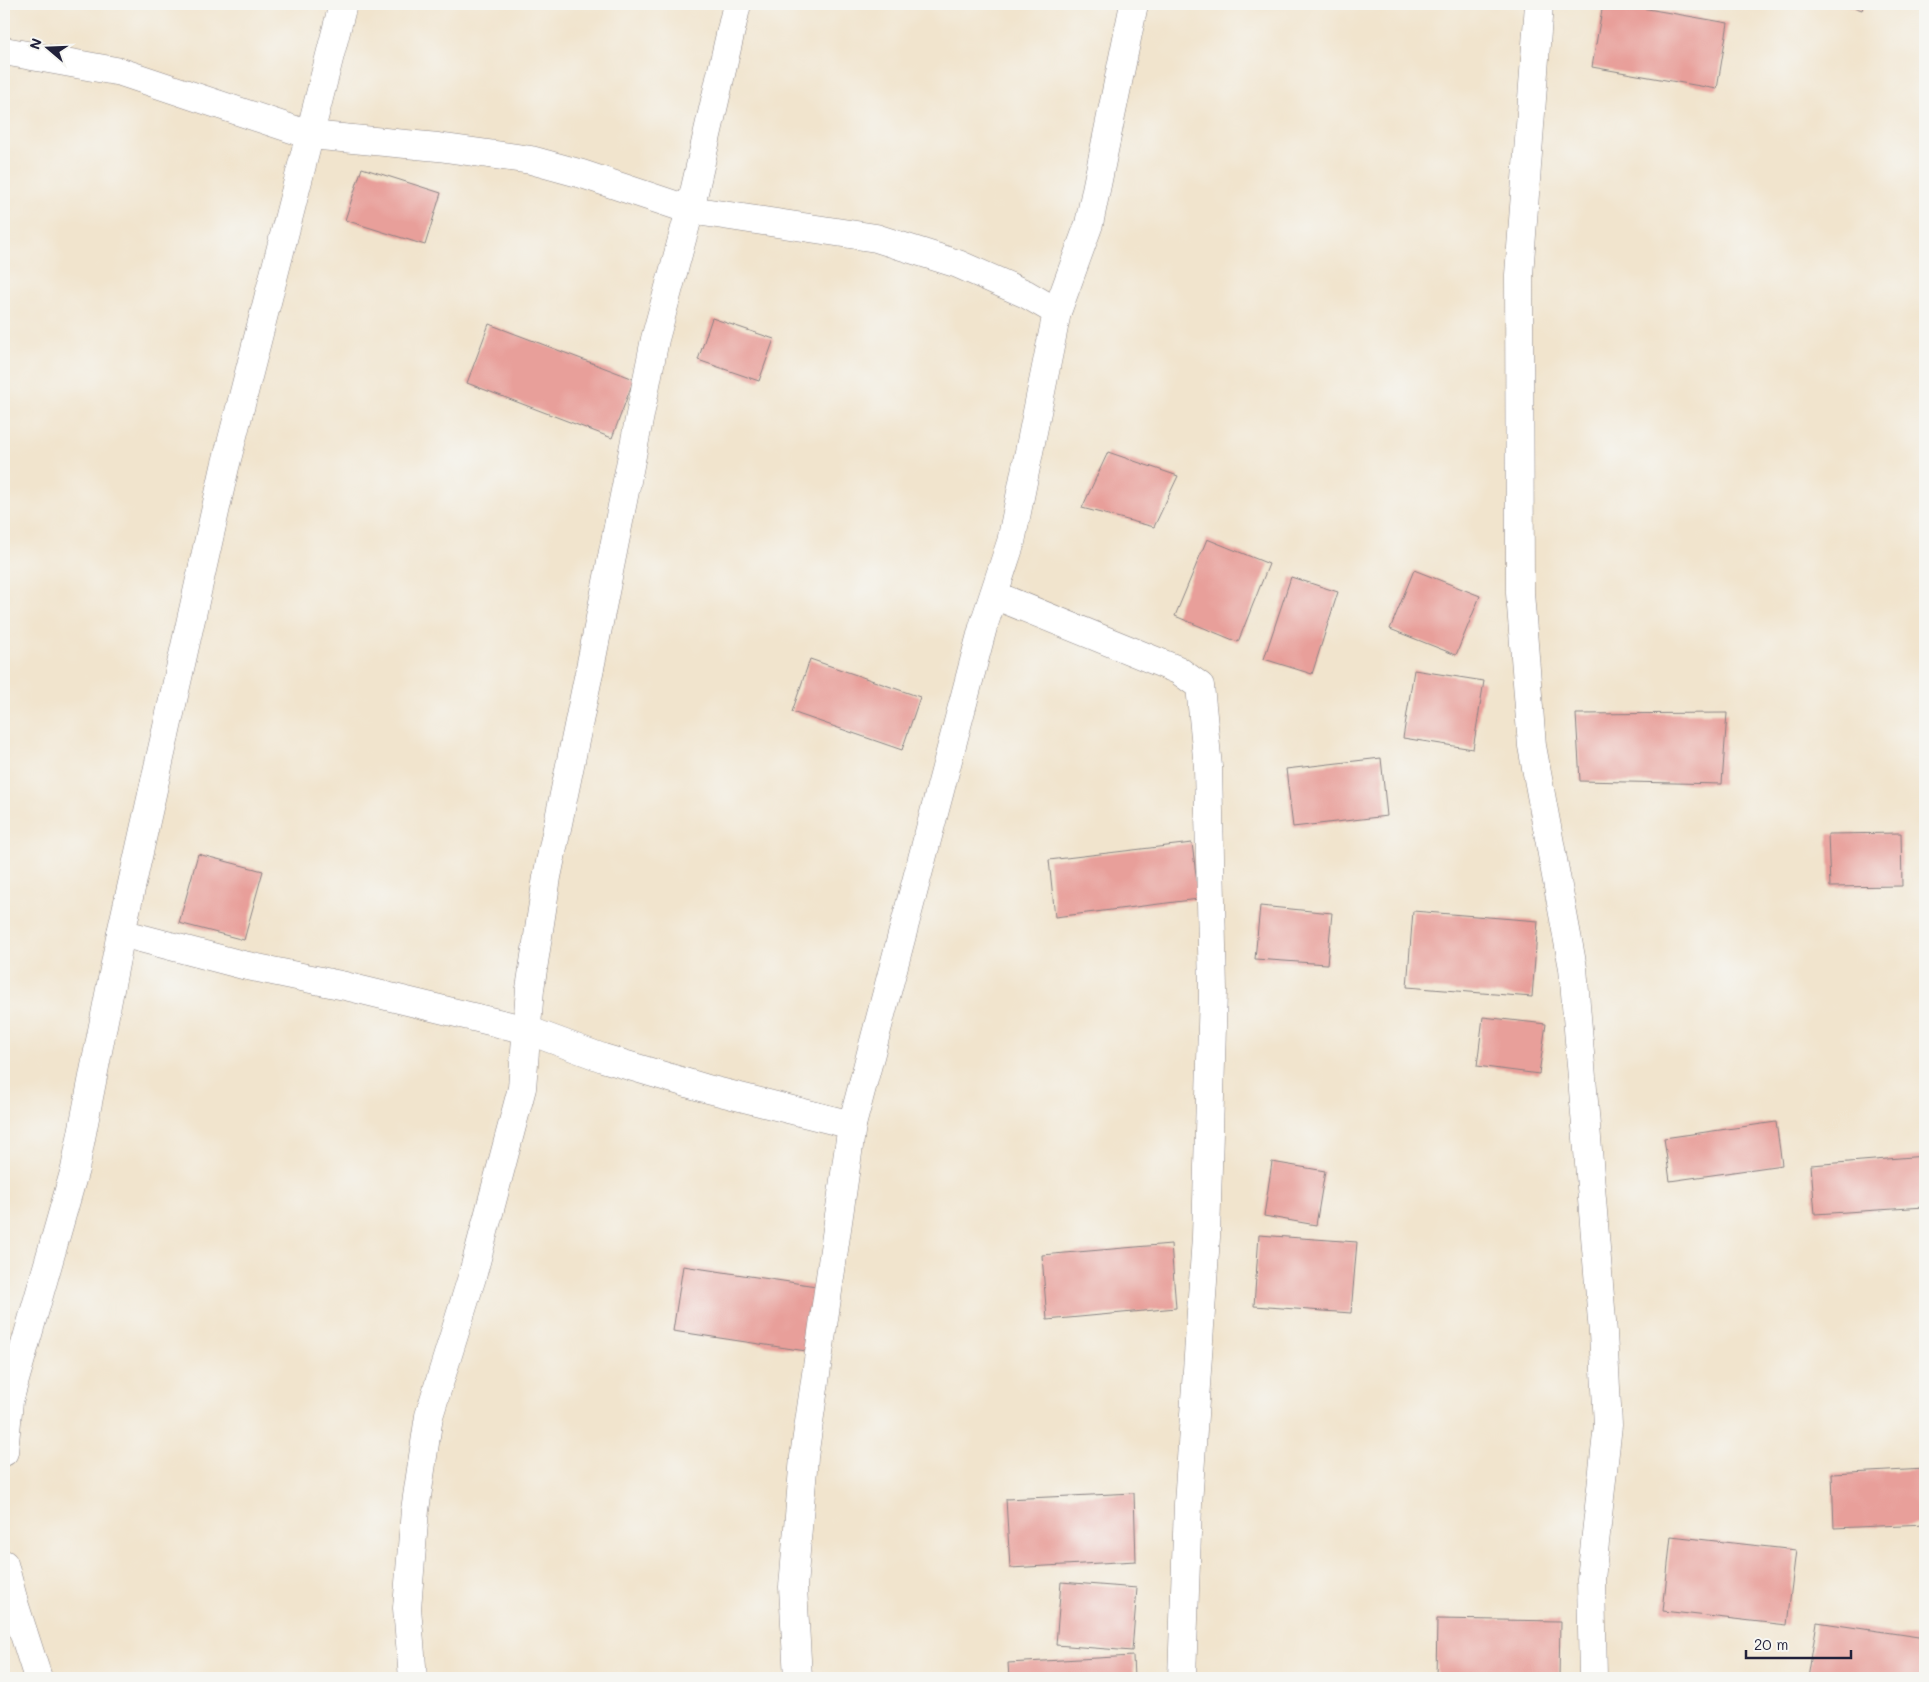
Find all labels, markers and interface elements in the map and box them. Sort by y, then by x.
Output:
north arrow [22,22,72,72]
text: N [25,35,46,52]
scale bar [1746,1627,1852,1659]
text: 20 m [1754,1634,1788,1654]

